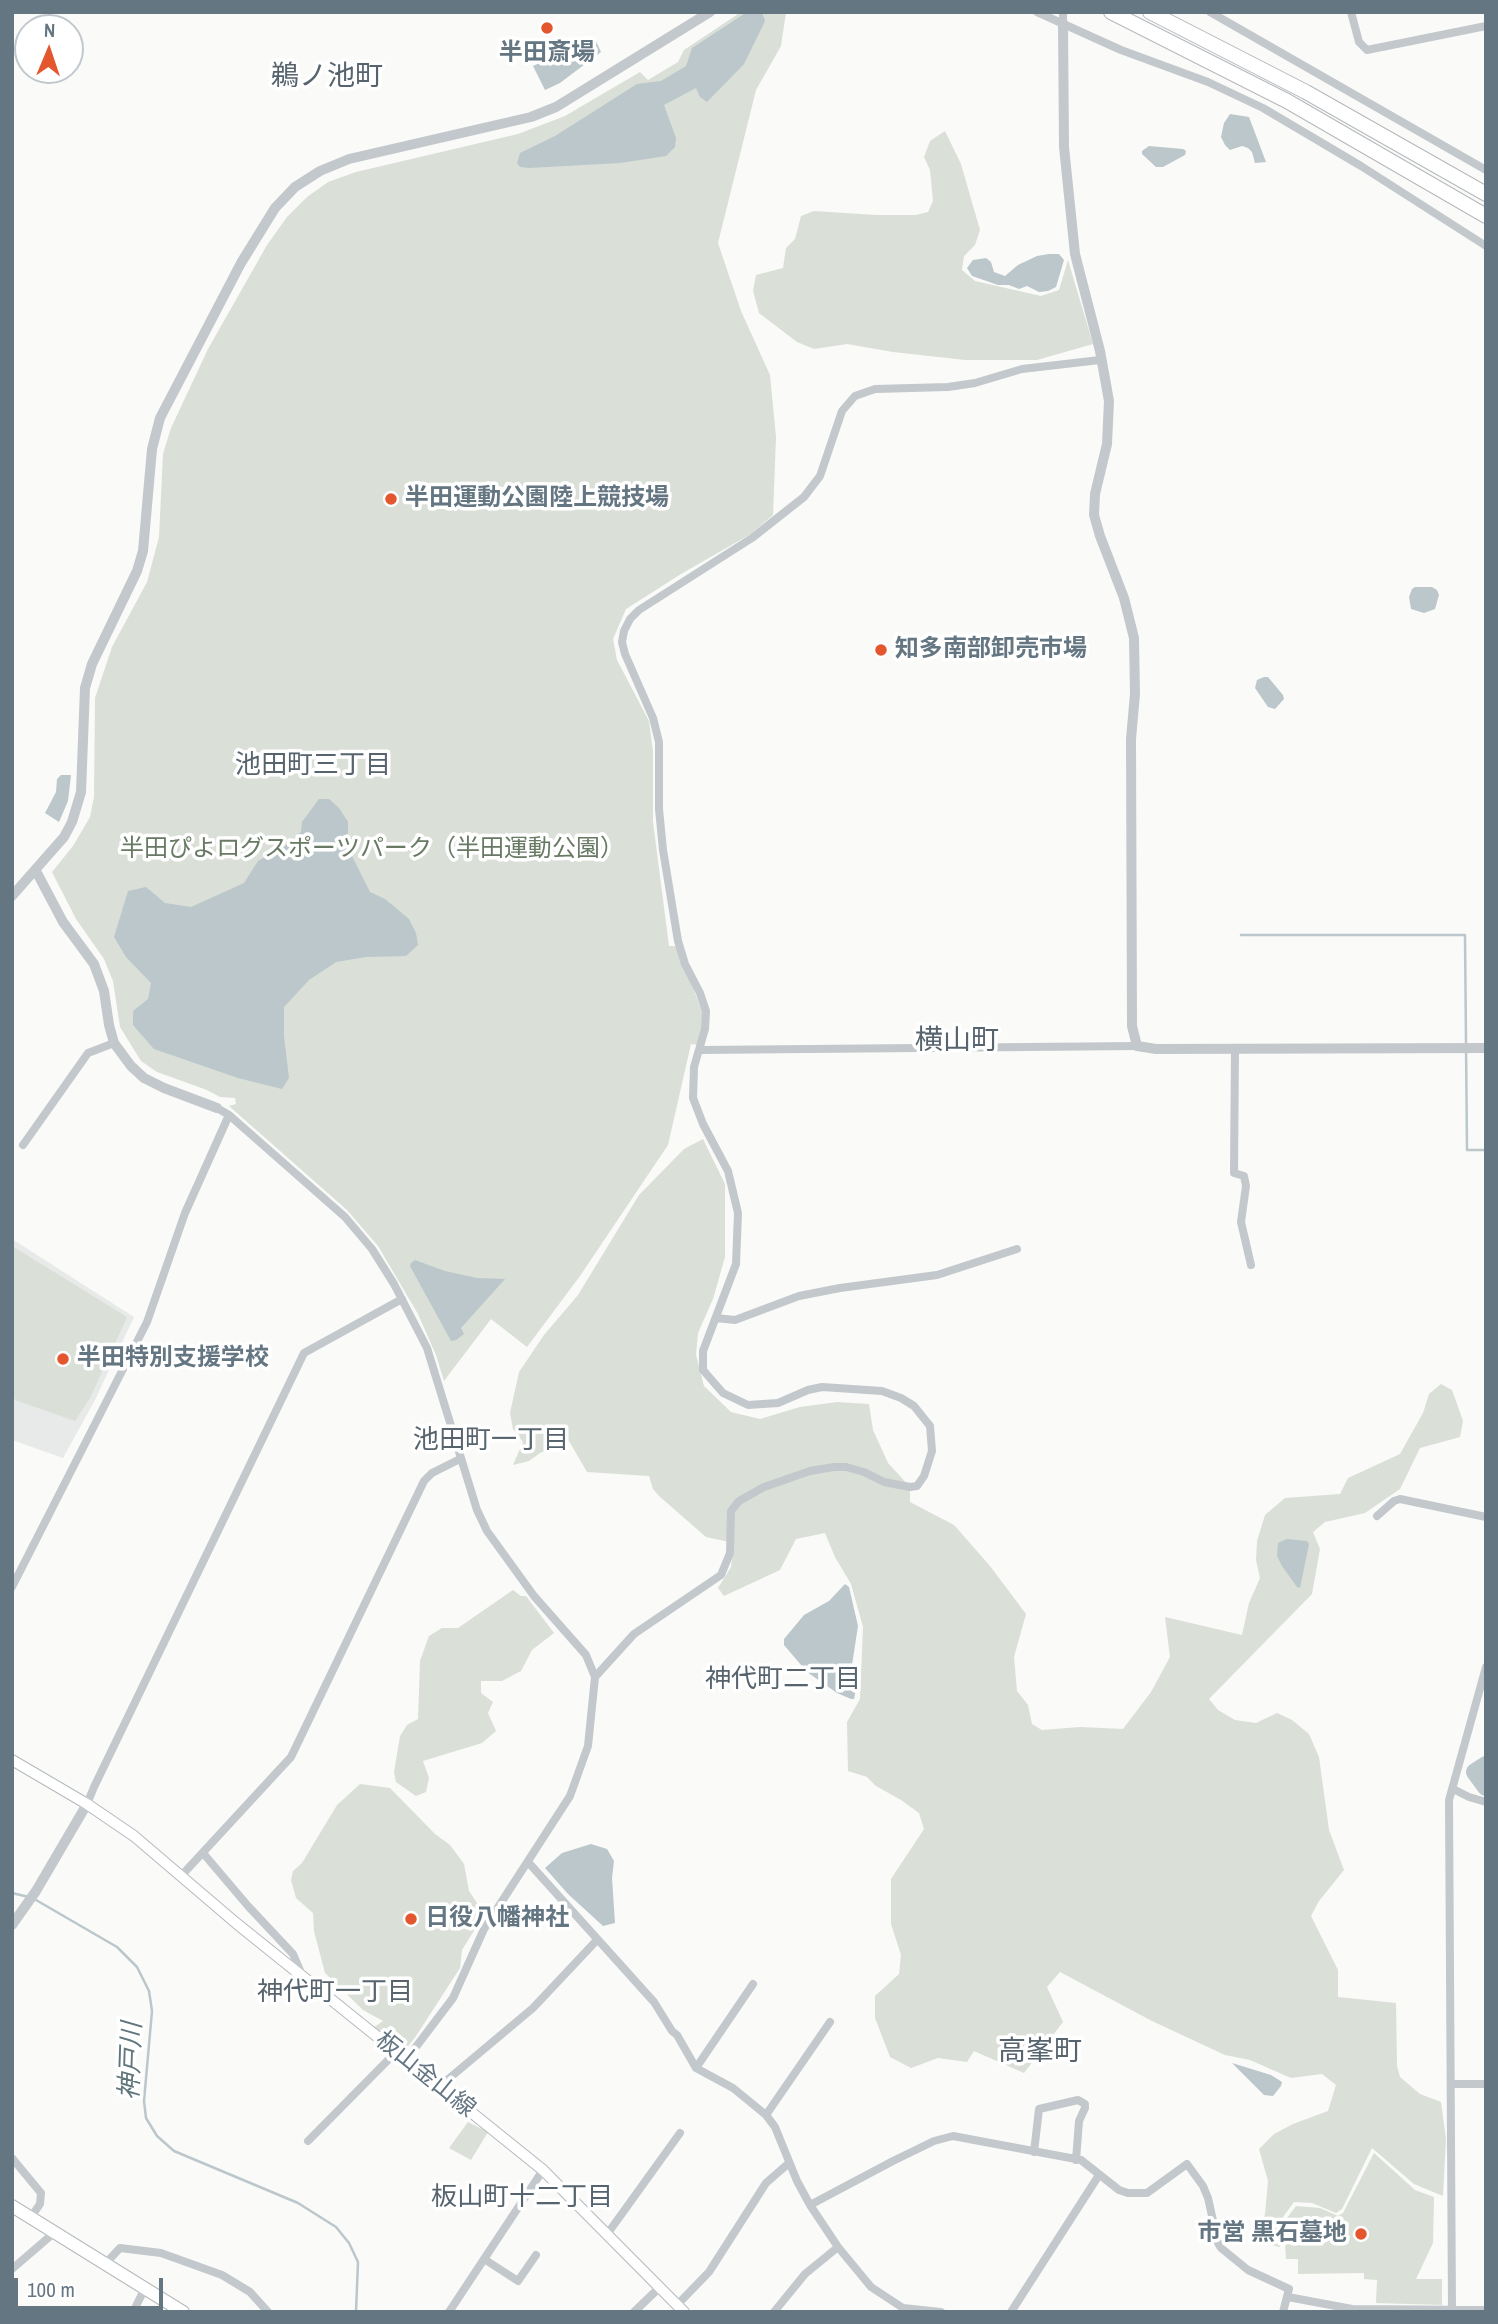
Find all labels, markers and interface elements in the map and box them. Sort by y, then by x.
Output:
north arrow [14,14,84,84]
text: N [44,17,56,43]
marker: 半田斎場 [539,20,555,36]
place label: 半田斎場 [499,40,595,68]
district label: 鵜ノ池町 [271,60,383,94]
place label: 半田運動公園陸上競技場 [405,485,669,513]
marker: 半田運動公園陸上競技場 [383,491,399,507]
place label: 知多南部卸売市場 [895,636,1087,664]
marker: 知多南部卸売市場 [873,642,889,658]
district label: 池田町三丁目 [235,750,391,782]
park label: 半田ぴよログスポーツパーク（半田運動公園） [120,836,624,864]
district label: 横山町 [915,1024,999,1058]
place label: 半田特別支援学校 [77,1345,269,1373]
marker: 半田特別支援学校 [55,1351,71,1367]
district label: 池田町一丁目 [413,1425,569,1457]
district label: 神代町二丁目 [705,1664,861,1696]
place label: 日役八幡神社 [425,1905,569,1933]
marker: 日役八幡神社 [403,1911,419,1927]
district label: 神代町一丁目 [257,1977,413,2009]
water label: 神戸川 [115,2021,149,2101]
street label: 板山金山線 [369,2026,481,2124]
district label: 高峯町 [998,2035,1082,2069]
district label: 板山町十二丁目 [431,2182,613,2214]
place label: 市営 黒石墓地 [1198,2220,1347,2248]
marker: 市営 黒石墓地 [1353,2226,1369,2242]
scale bar [18,2264,166,2308]
text: 100 m [27,2275,75,2304]

